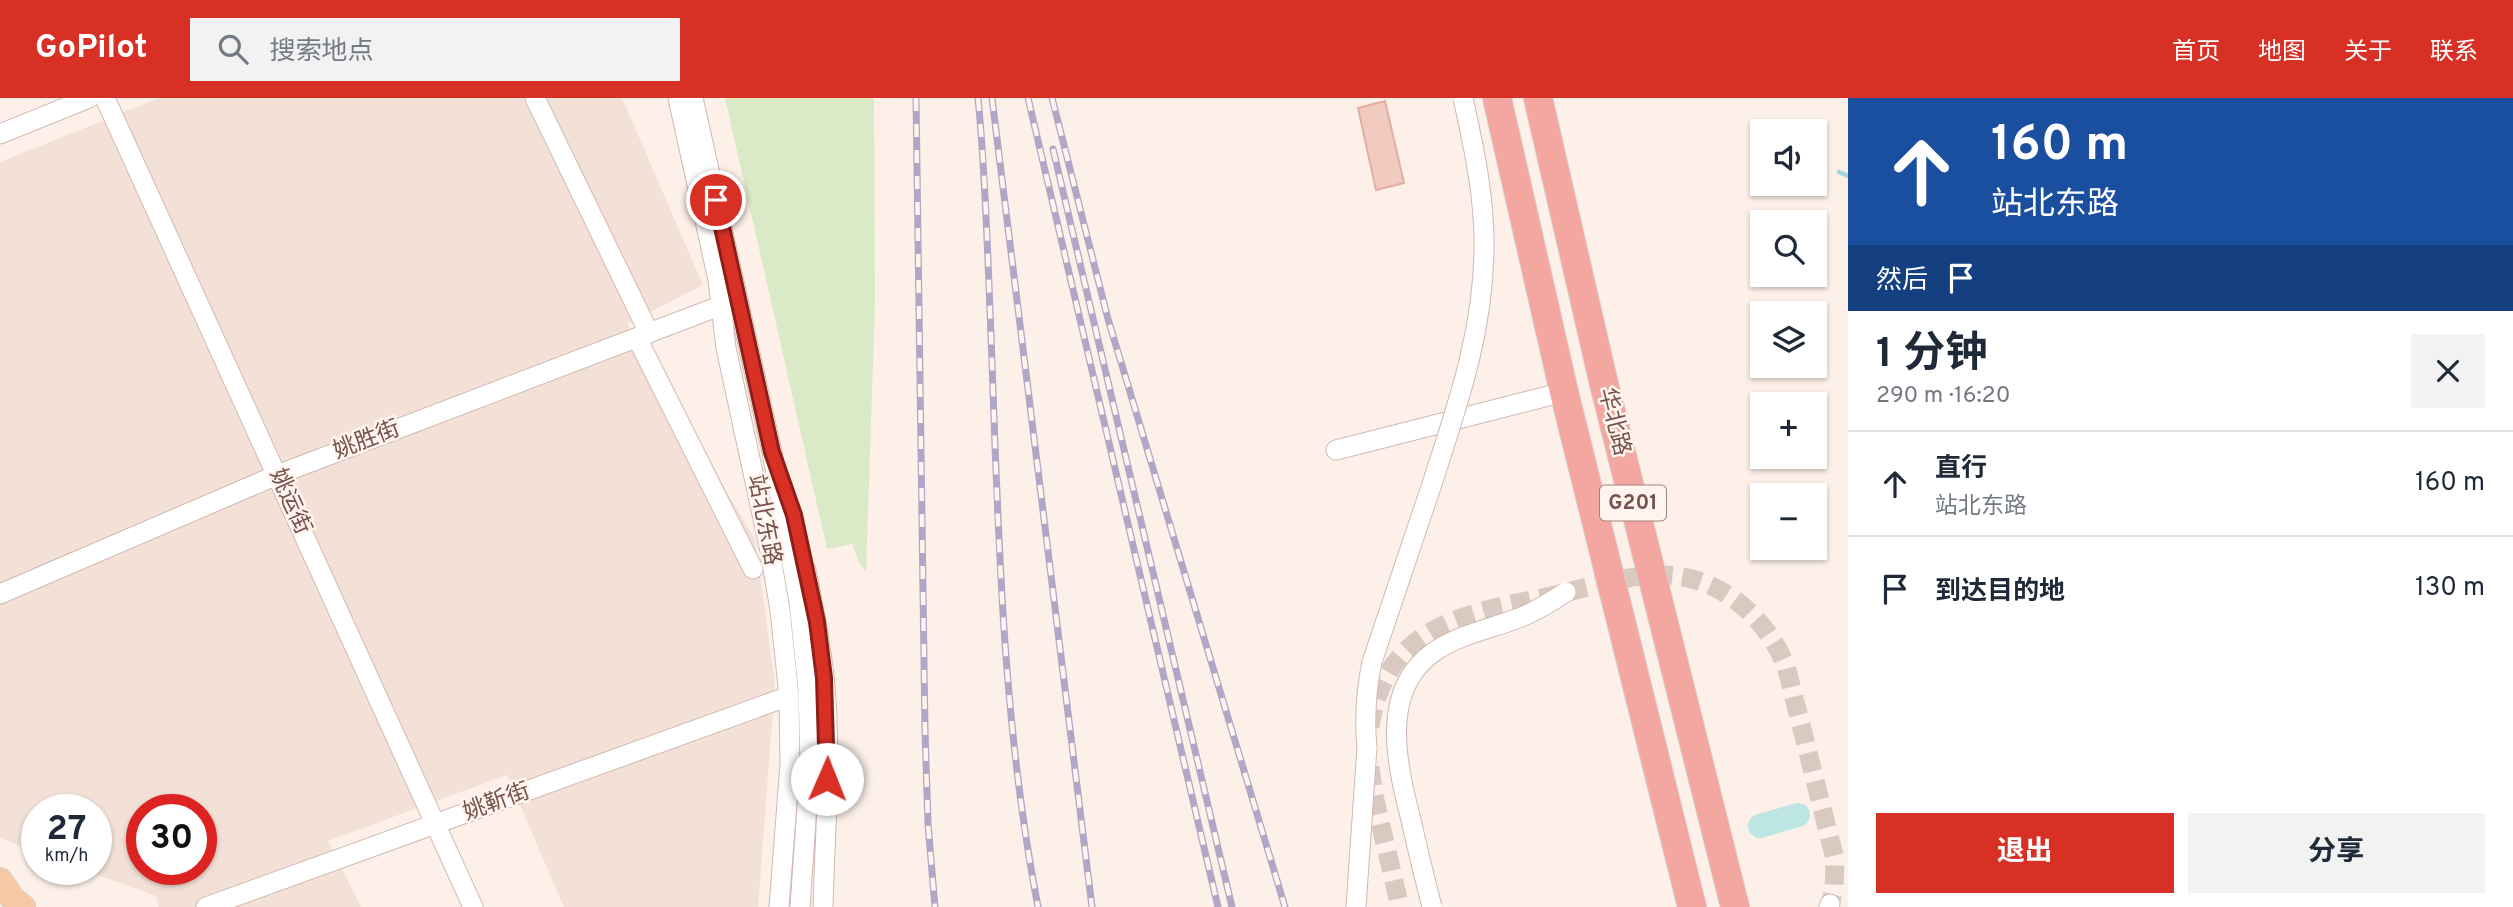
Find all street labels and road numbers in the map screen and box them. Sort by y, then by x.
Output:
street label: 华北路 [1591,385,1635,459]
street label: 姚胜街 [330,415,404,467]
street label: 姚运街 [262,465,316,539]
street label: 站北东路 [740,472,786,568]
road number: G201 [1600,486,1666,520]
street label: 姚靳街 [460,778,534,828]

